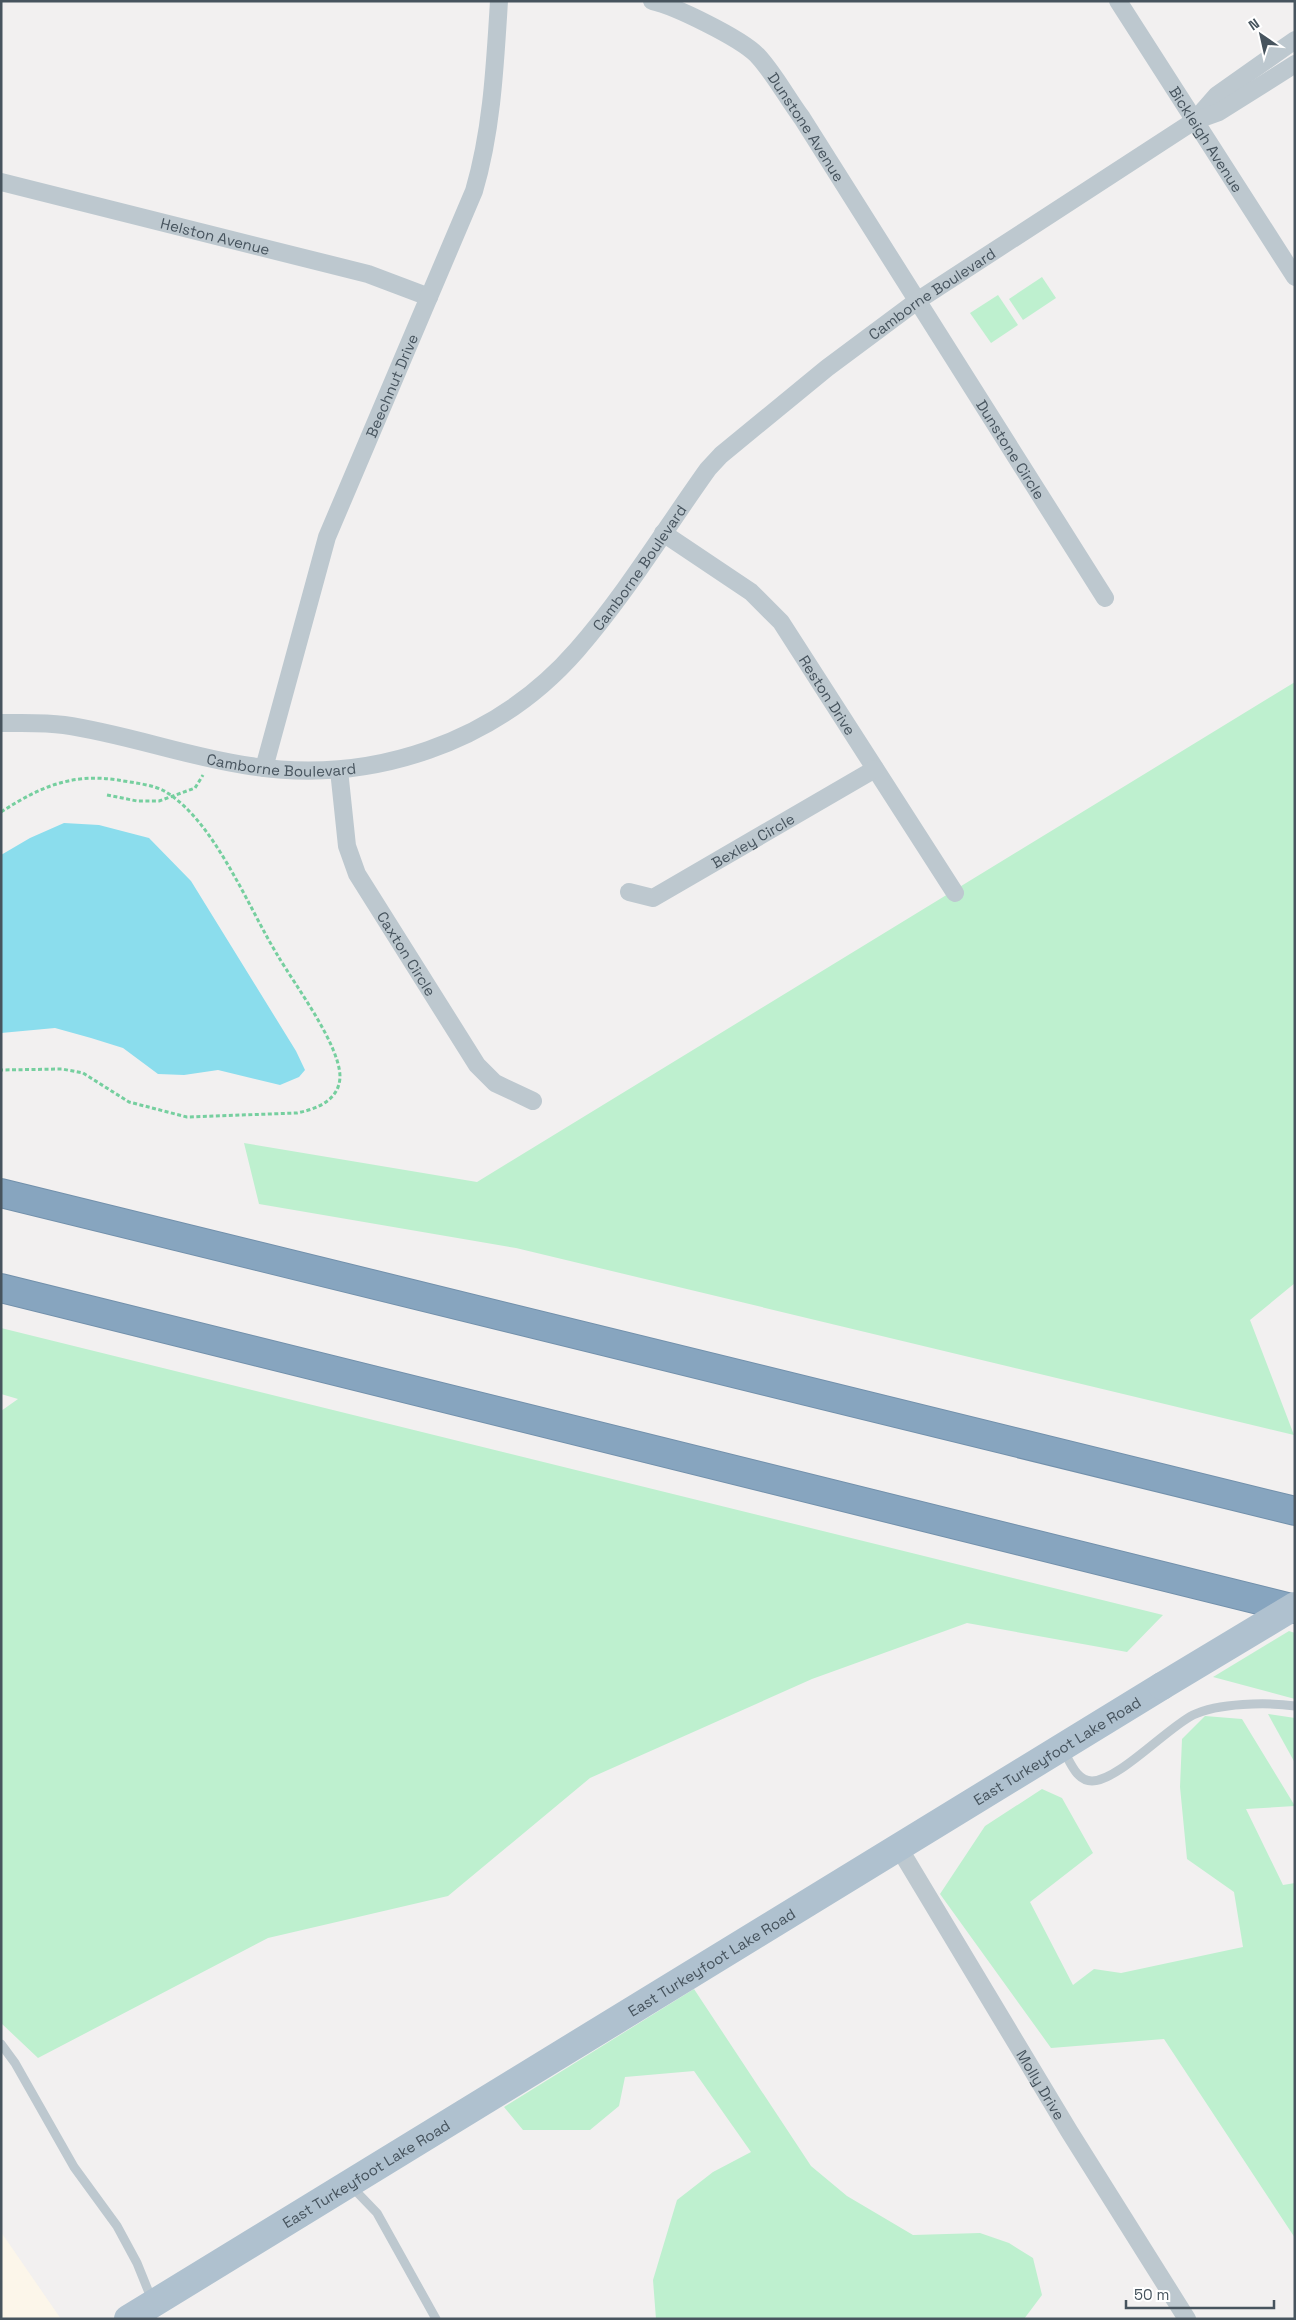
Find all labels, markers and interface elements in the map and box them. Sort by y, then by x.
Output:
north arrow [1236,10,1286,60]
text: N [1245,14,1263,34]
street label: Dunstone Avenue [764,68,849,185]
street label: Bickleigh Avenue [1165,82,1248,196]
street label: Helston Avenue [159,213,272,259]
street label: Camborne Boulevard [864,243,999,344]
street label: Beechnut Drive [361,331,422,440]
street label: Dunstone Circle [973,396,1050,503]
street label: Camborne Boulevard [588,501,690,634]
street label: Reston Drive [795,651,860,738]
street label: Camborne Boulevard [205,749,357,780]
street label: Bexley Circle [708,808,798,872]
street label: Caxton Circle [373,908,441,999]
street label: East Turkeyfoot Lake Road [970,1692,1144,1809]
street label: East Turkeyfoot Lake Road [624,1903,799,2020]
street label: Molly Drive [1013,2046,1070,2123]
street label: East Turkeyfoot Lake Road [279,2115,453,2232]
scale bar [1126,2278,1274,2310]
text: 50 m [1134,2285,1169,2304]

